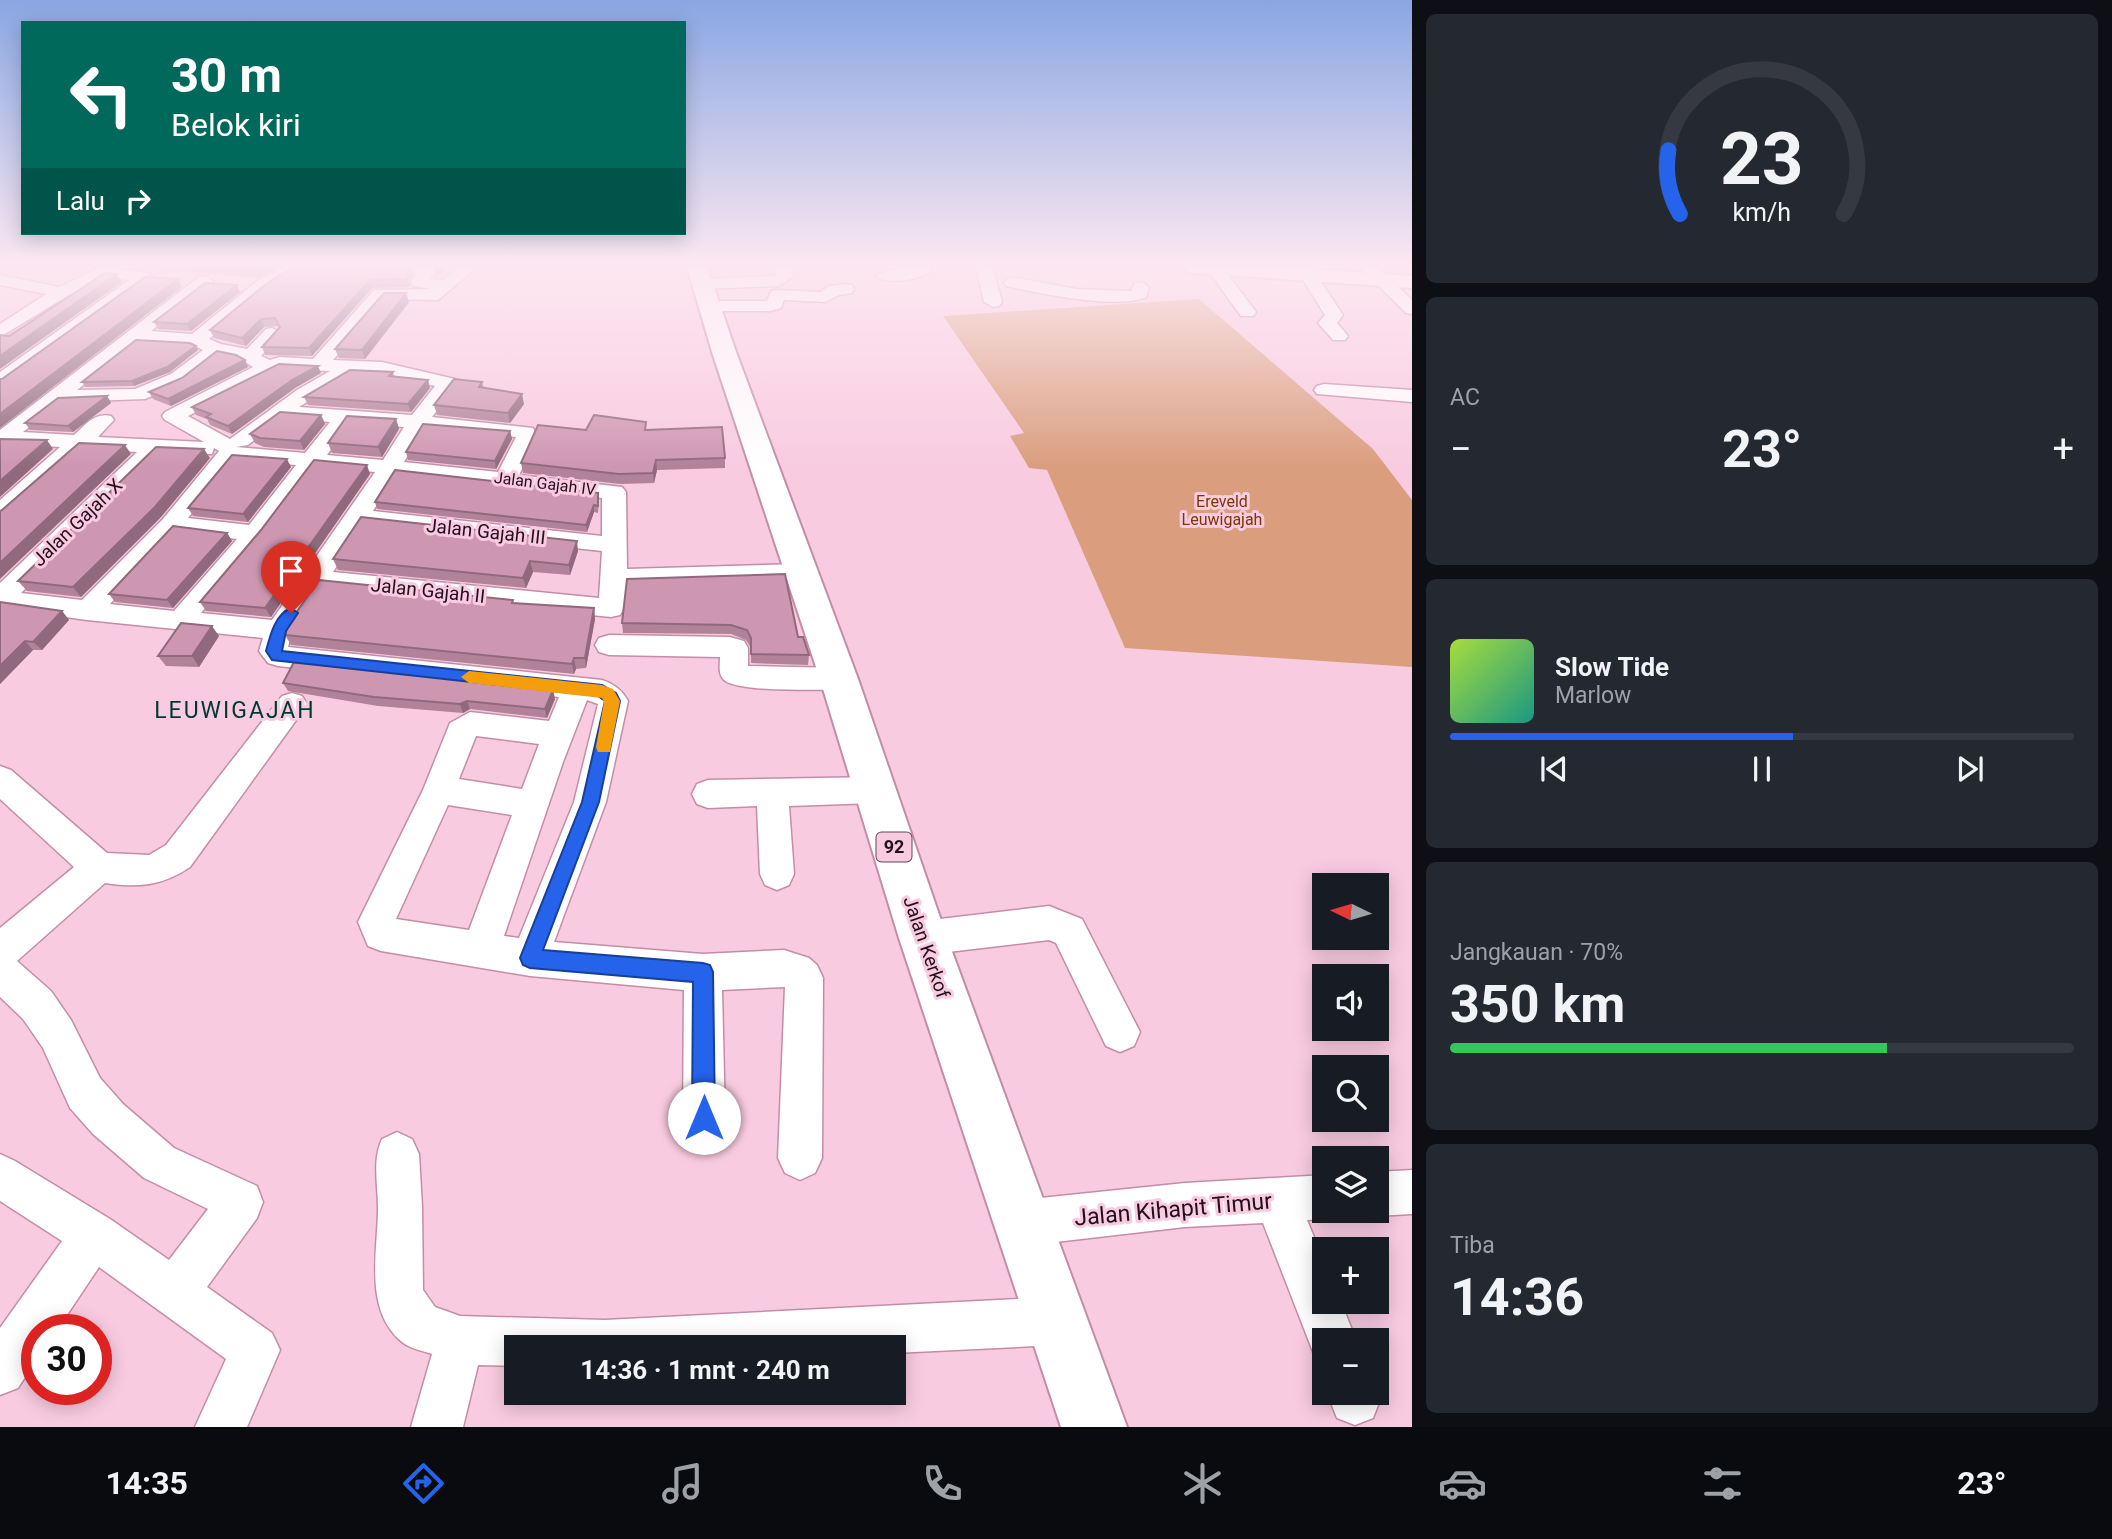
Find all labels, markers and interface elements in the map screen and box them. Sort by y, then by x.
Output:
text: 30 m [171,47,282,104]
icon: left [56,49,147,140]
text: Belok kiri [171,106,301,144]
text: 23 [1720,117,1804,203]
icon: right [119,182,157,220]
text: Lalu [56,186,105,216]
text: km/h [1733,198,1791,227]
text: AC [1450,384,1480,411]
text: 23° [1722,419,1802,480]
text: − [1450,427,1472,471]
text: + [2052,427,2074,471]
street label: Jalan Gajah IV [493,468,597,499]
street label: Jalan Gajah X [28,474,127,571]
park label: Ereveld Leuwigajah [1182,492,1262,529]
street label: Jalan Gajah III [425,514,547,549]
pin [261,541,321,613]
icon: arrive [272,552,310,590]
street label: Jalan Gajah II [370,573,486,608]
text: Slow Tide [1555,652,1669,682]
text: Marlow [1555,682,1631,709]
district label: LEUWIGAJAH [154,697,316,724]
icon: previous [1535,750,1573,788]
icon: pause [1743,750,1781,788]
icon: next [1951,750,1989,788]
road number: 92 [876,832,912,862]
north arrow [1312,873,1390,950]
map controls [1312,873,1389,1405]
street label: Jalan Kerkof [898,893,955,1002]
text: Jangkauan · 70% [1450,939,1623,966]
button: sound [1312,964,1389,1041]
text: 350 km [1450,974,1625,1035]
button: search [1312,1055,1389,1132]
position arrow [667,1081,741,1155]
button: layers [1312,1146,1389,1223]
street label: Jalan Kihapit Timur [1073,1187,1273,1232]
text: Tiba [1450,1232,1495,1259]
button: + [1312,1237,1389,1314]
text: 14:36 [1450,1267,1584,1328]
speed limit sign: 30 [21,1314,112,1405]
button: − [1312,1328,1389,1405]
text: 14:36 · 1 mnt · 240 m [580,1355,830,1385]
icon: directions [399,1459,448,1508]
icon: music [658,1459,707,1508]
icon: phone [918,1459,967,1508]
icon: climate [1178,1459,1227,1508]
icon: car [1438,1459,1487,1508]
icon: filters [1698,1459,1747,1508]
text: 14:35 [105,1464,188,1502]
text: 23° [1957,1464,2007,1502]

